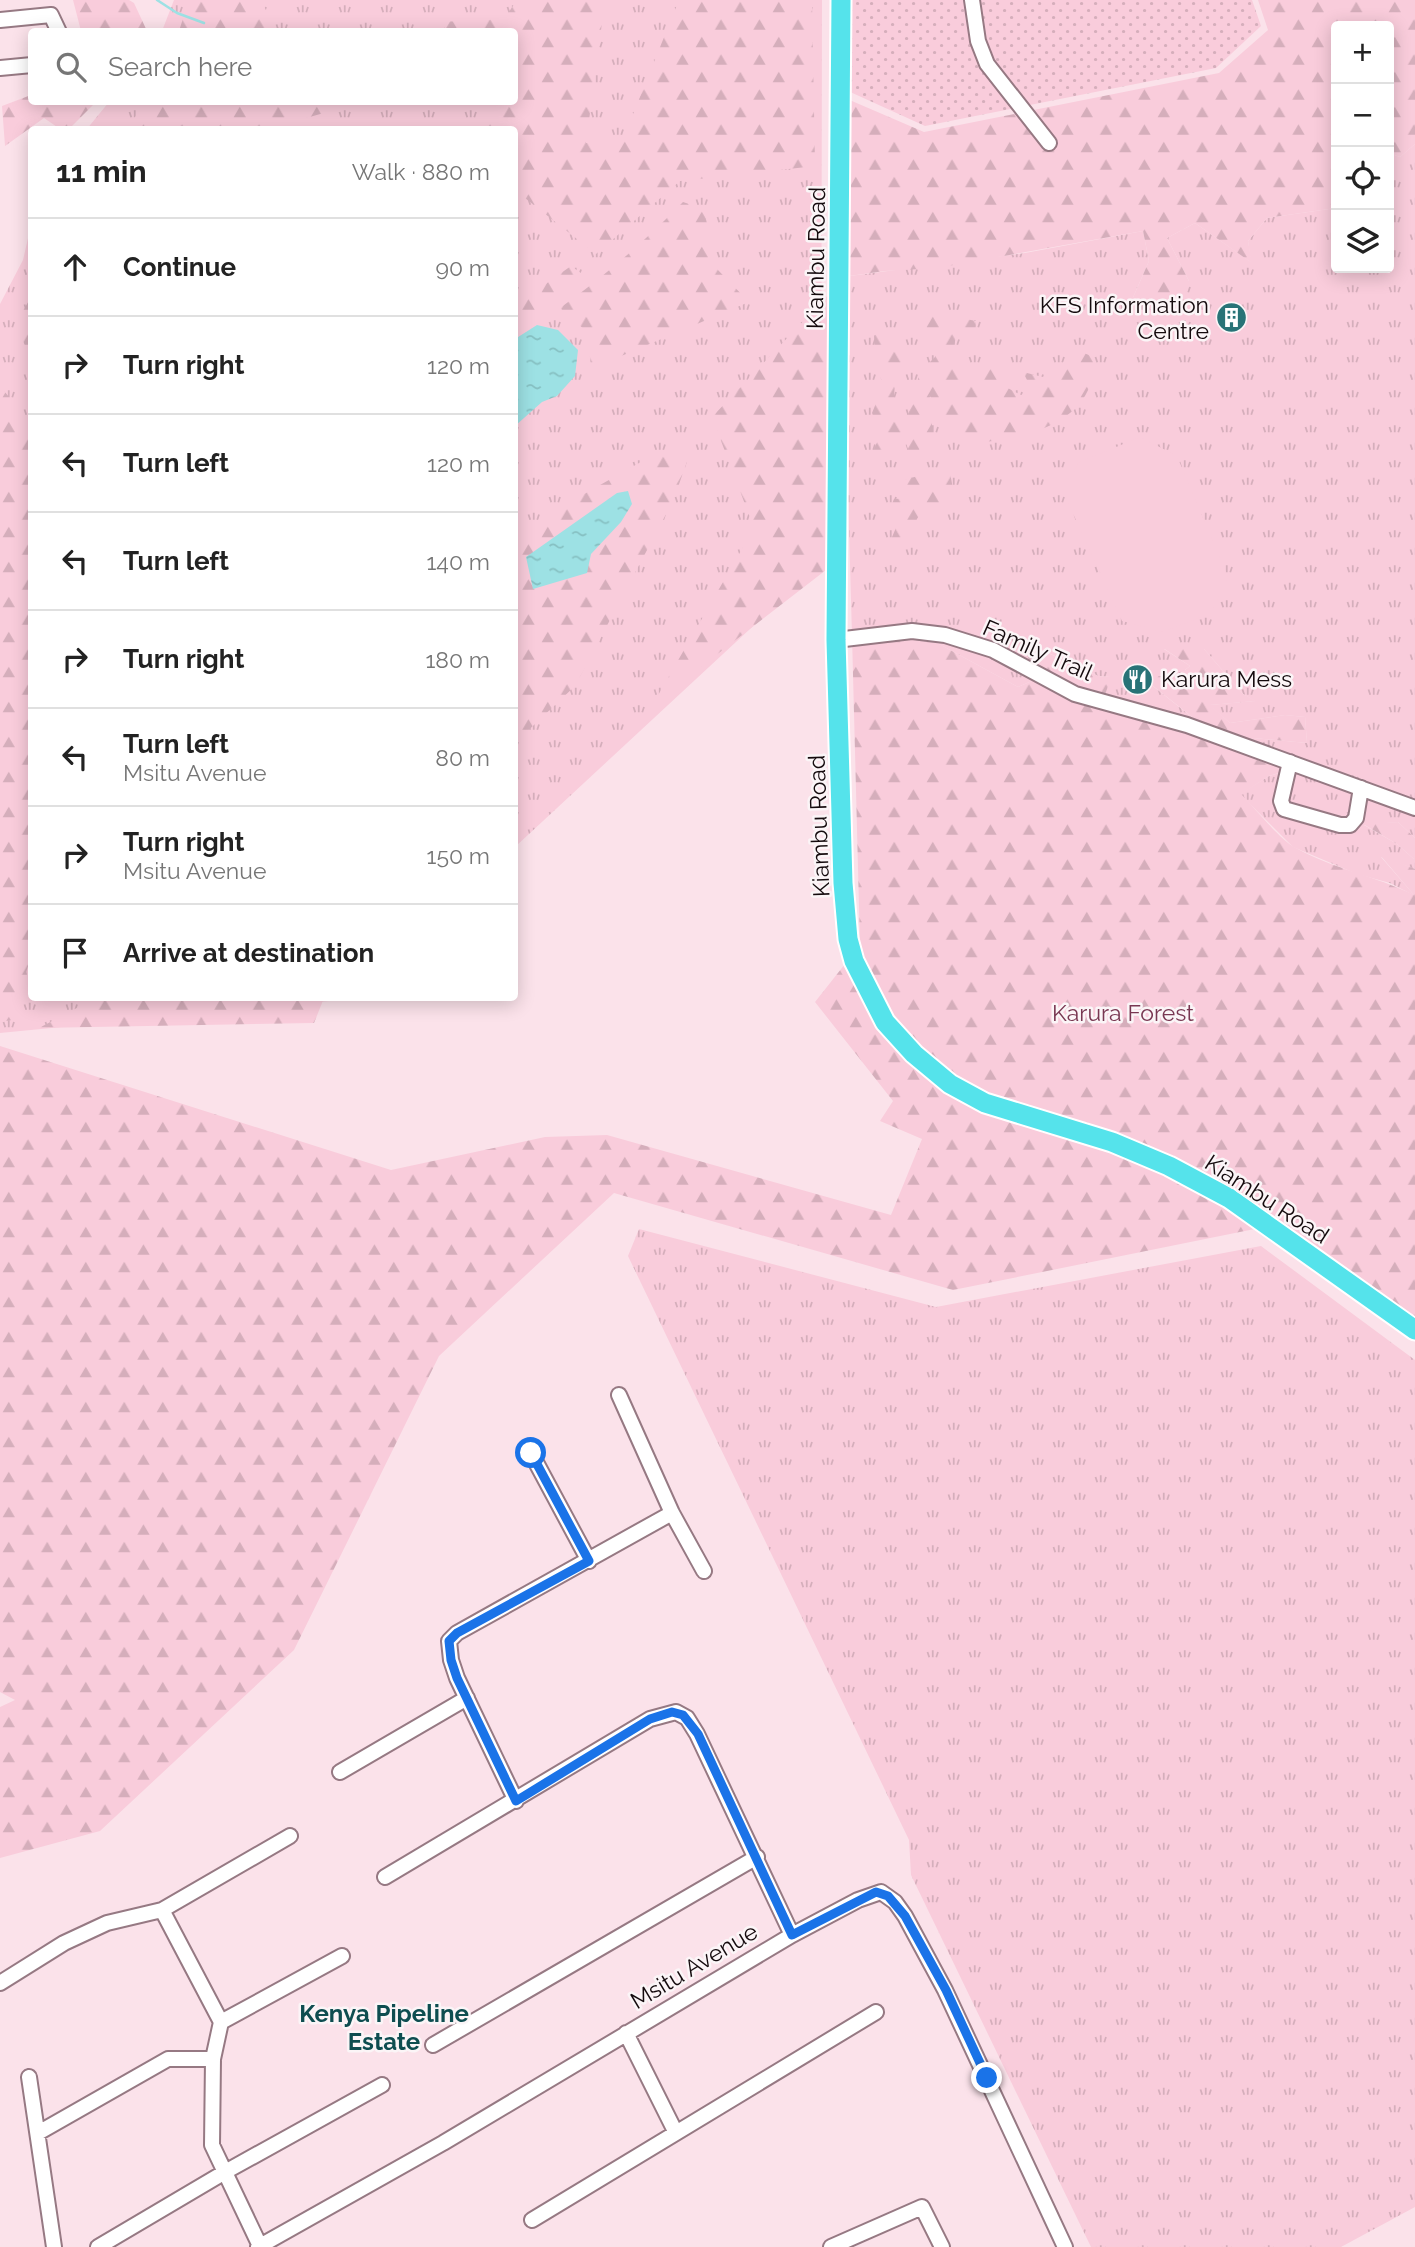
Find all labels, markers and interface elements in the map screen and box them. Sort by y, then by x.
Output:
map controls [1331,21,1394,273]
button: + [1331,21,1394,84]
search box [28,28,518,105]
icon: search [52,48,90,86]
text: Search here [108,52,252,82]
button: − [1331,84,1394,147]
button: locate [1331,147,1394,210]
text: 11 min [56,154,147,189]
text: Walk · 880 m [352,158,490,185]
street label: Kiambu Road [801,187,830,329]
button: layers [1331,210,1394,273]
icon: ahead [56,248,94,286]
text: Continue [123,252,236,282]
text: 90 m [435,254,490,281]
place label: KFS Information Centre [1040,291,1209,344]
building icon: KFS Information Centre [1215,301,1249,335]
icon: right [56,346,94,384]
text: Turn right [123,350,244,380]
text: 120 m [427,352,490,379]
icon: left [56,444,94,482]
text: Turn left [123,448,229,478]
text: 120 m [427,450,490,477]
icon: left [56,542,94,580]
text: Turn left [123,546,229,576]
text: 140 m [427,548,490,575]
street label: Family Trail [979,613,1098,686]
icon: right [56,640,94,678]
text: Turn right [123,644,244,674]
text: 180 m [425,646,490,673]
restaurant icon: Karura Mess [1121,662,1155,696]
place label: Karura Mess [1161,665,1292,692]
text: Turn left [123,729,229,759]
icon: left [56,738,94,776]
text: 80 m [435,744,490,771]
street label: Kiambu Road [803,754,834,898]
text: Msitu Avenue [123,759,266,786]
text: Turn right [123,827,244,857]
icon: right [56,836,94,874]
text: 150 m [427,842,490,869]
text: Msitu Avenue [123,857,266,884]
icon: arrive [56,934,94,972]
text: Arrive at destination [123,938,374,968]
park label: Karura Forest [1052,999,1194,1026]
street label: Kiambu Road [1200,1148,1334,1249]
route start [515,1437,546,1468]
street label: Msitu Avenue [625,1917,762,2014]
district label: Kenya Pipeline Estate [299,1999,469,2056]
route end [971,2062,1002,2093]

